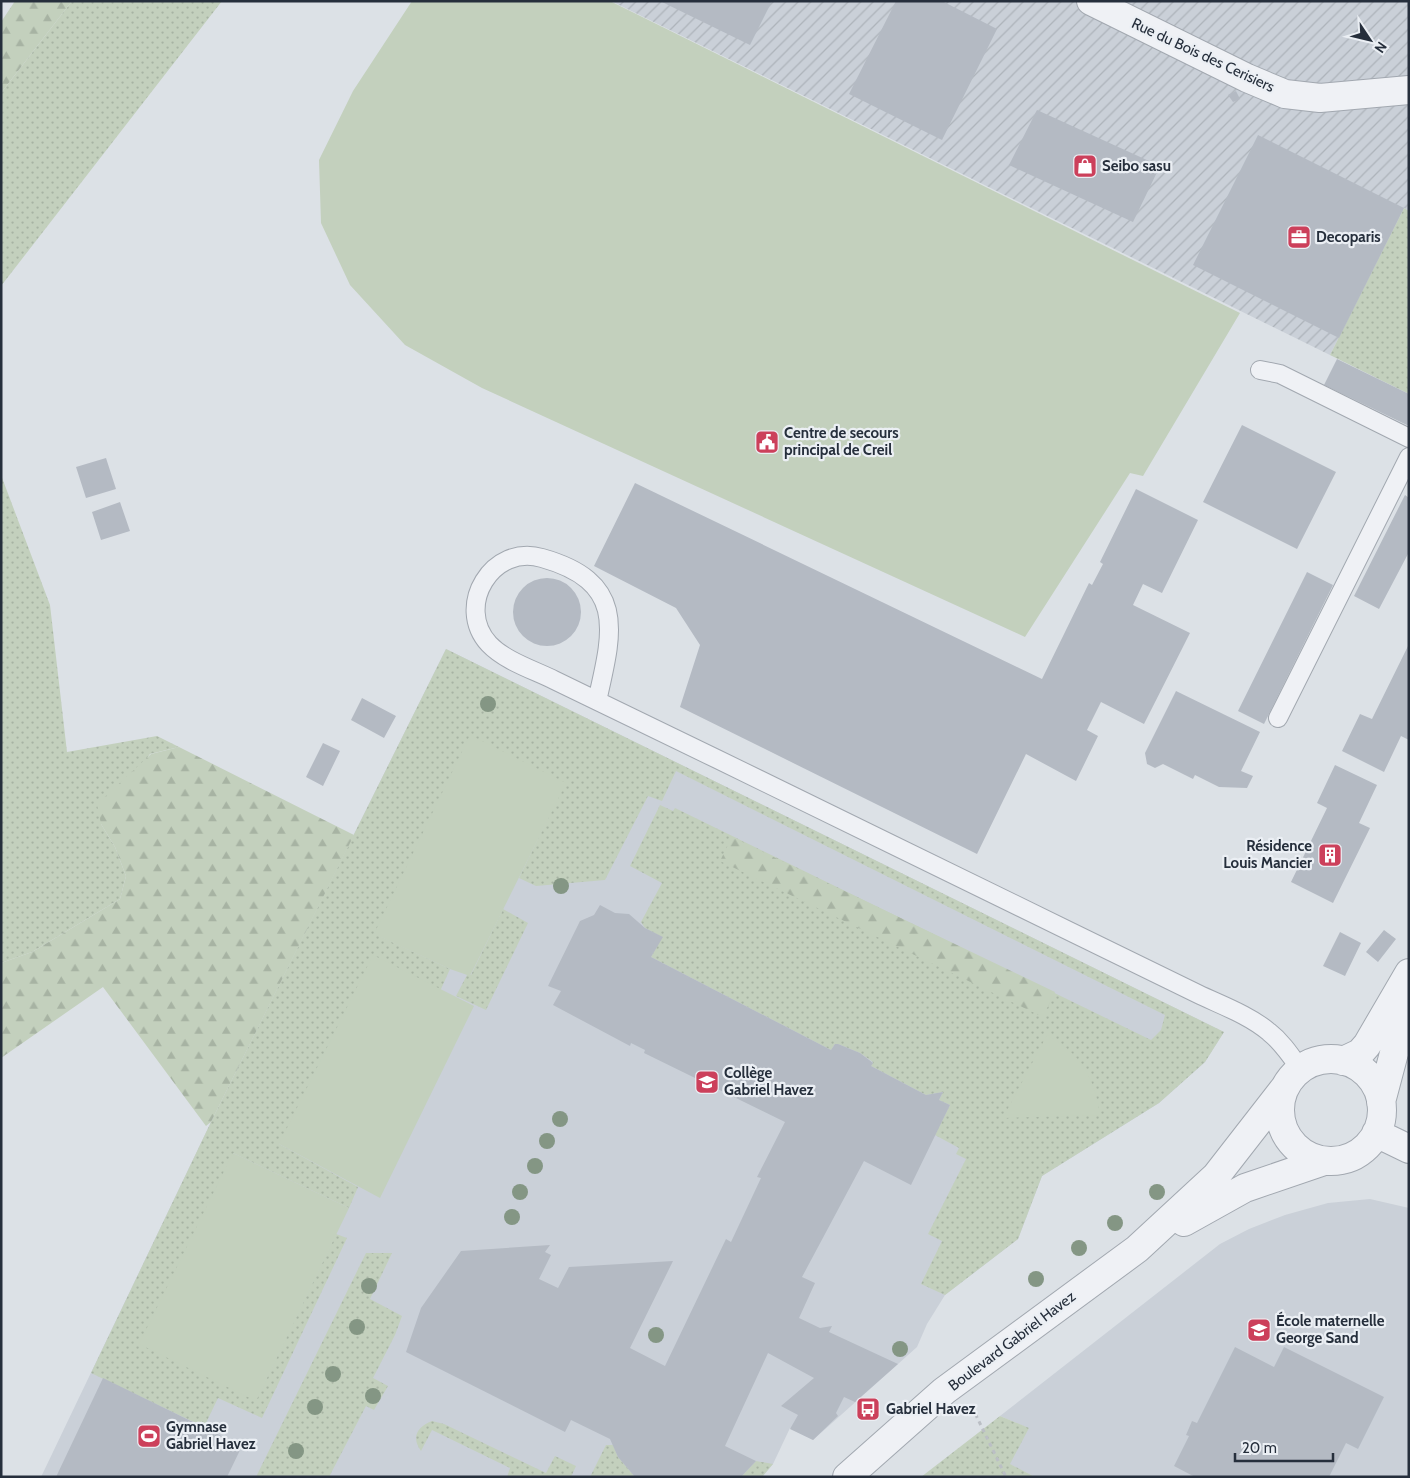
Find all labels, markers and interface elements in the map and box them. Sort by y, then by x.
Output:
street label: Rue du Bois des Cerisiers [1129,14,1277,96]
north arrow [1345,15,1395,65]
text: N [1370,38,1391,57]
shop icon: Seibo sasu [1072,153,1098,179]
place label: Seibo sasu [1102,157,1171,175]
office icon: Decoparis [1286,224,1312,250]
place label: Decoparis [1316,228,1381,246]
place label: Centre de secours principal de Creil [784,424,899,459]
public building icon: Centre de secours principal de Creil [754,429,780,455]
place label: Résidence Louis Mancier [1223,837,1312,872]
building icon: Résidence Louis Mancier [1317,842,1343,868]
place label: Collège Gabriel Havez [724,1064,814,1099]
school or university icon: Collège Gabriel Havez [694,1069,720,1095]
street label: Boulevard Gabriel Havez [945,1287,1079,1395]
place label: École maternelle George Sand [1276,1311,1385,1347]
school or university icon: École maternelle George Sand [1246,1317,1272,1343]
bus stop icon: Gabriel Havez [855,1396,881,1422]
place label: Gabriel Havez [886,1400,976,1418]
place label: Gymnase Gabriel Havez [166,1418,256,1453]
sports icon: Gymnase Gabriel Havez [136,1423,162,1449]
scale bar [1235,1430,1332,1462]
text: 20 m [1242,1439,1277,1457]

